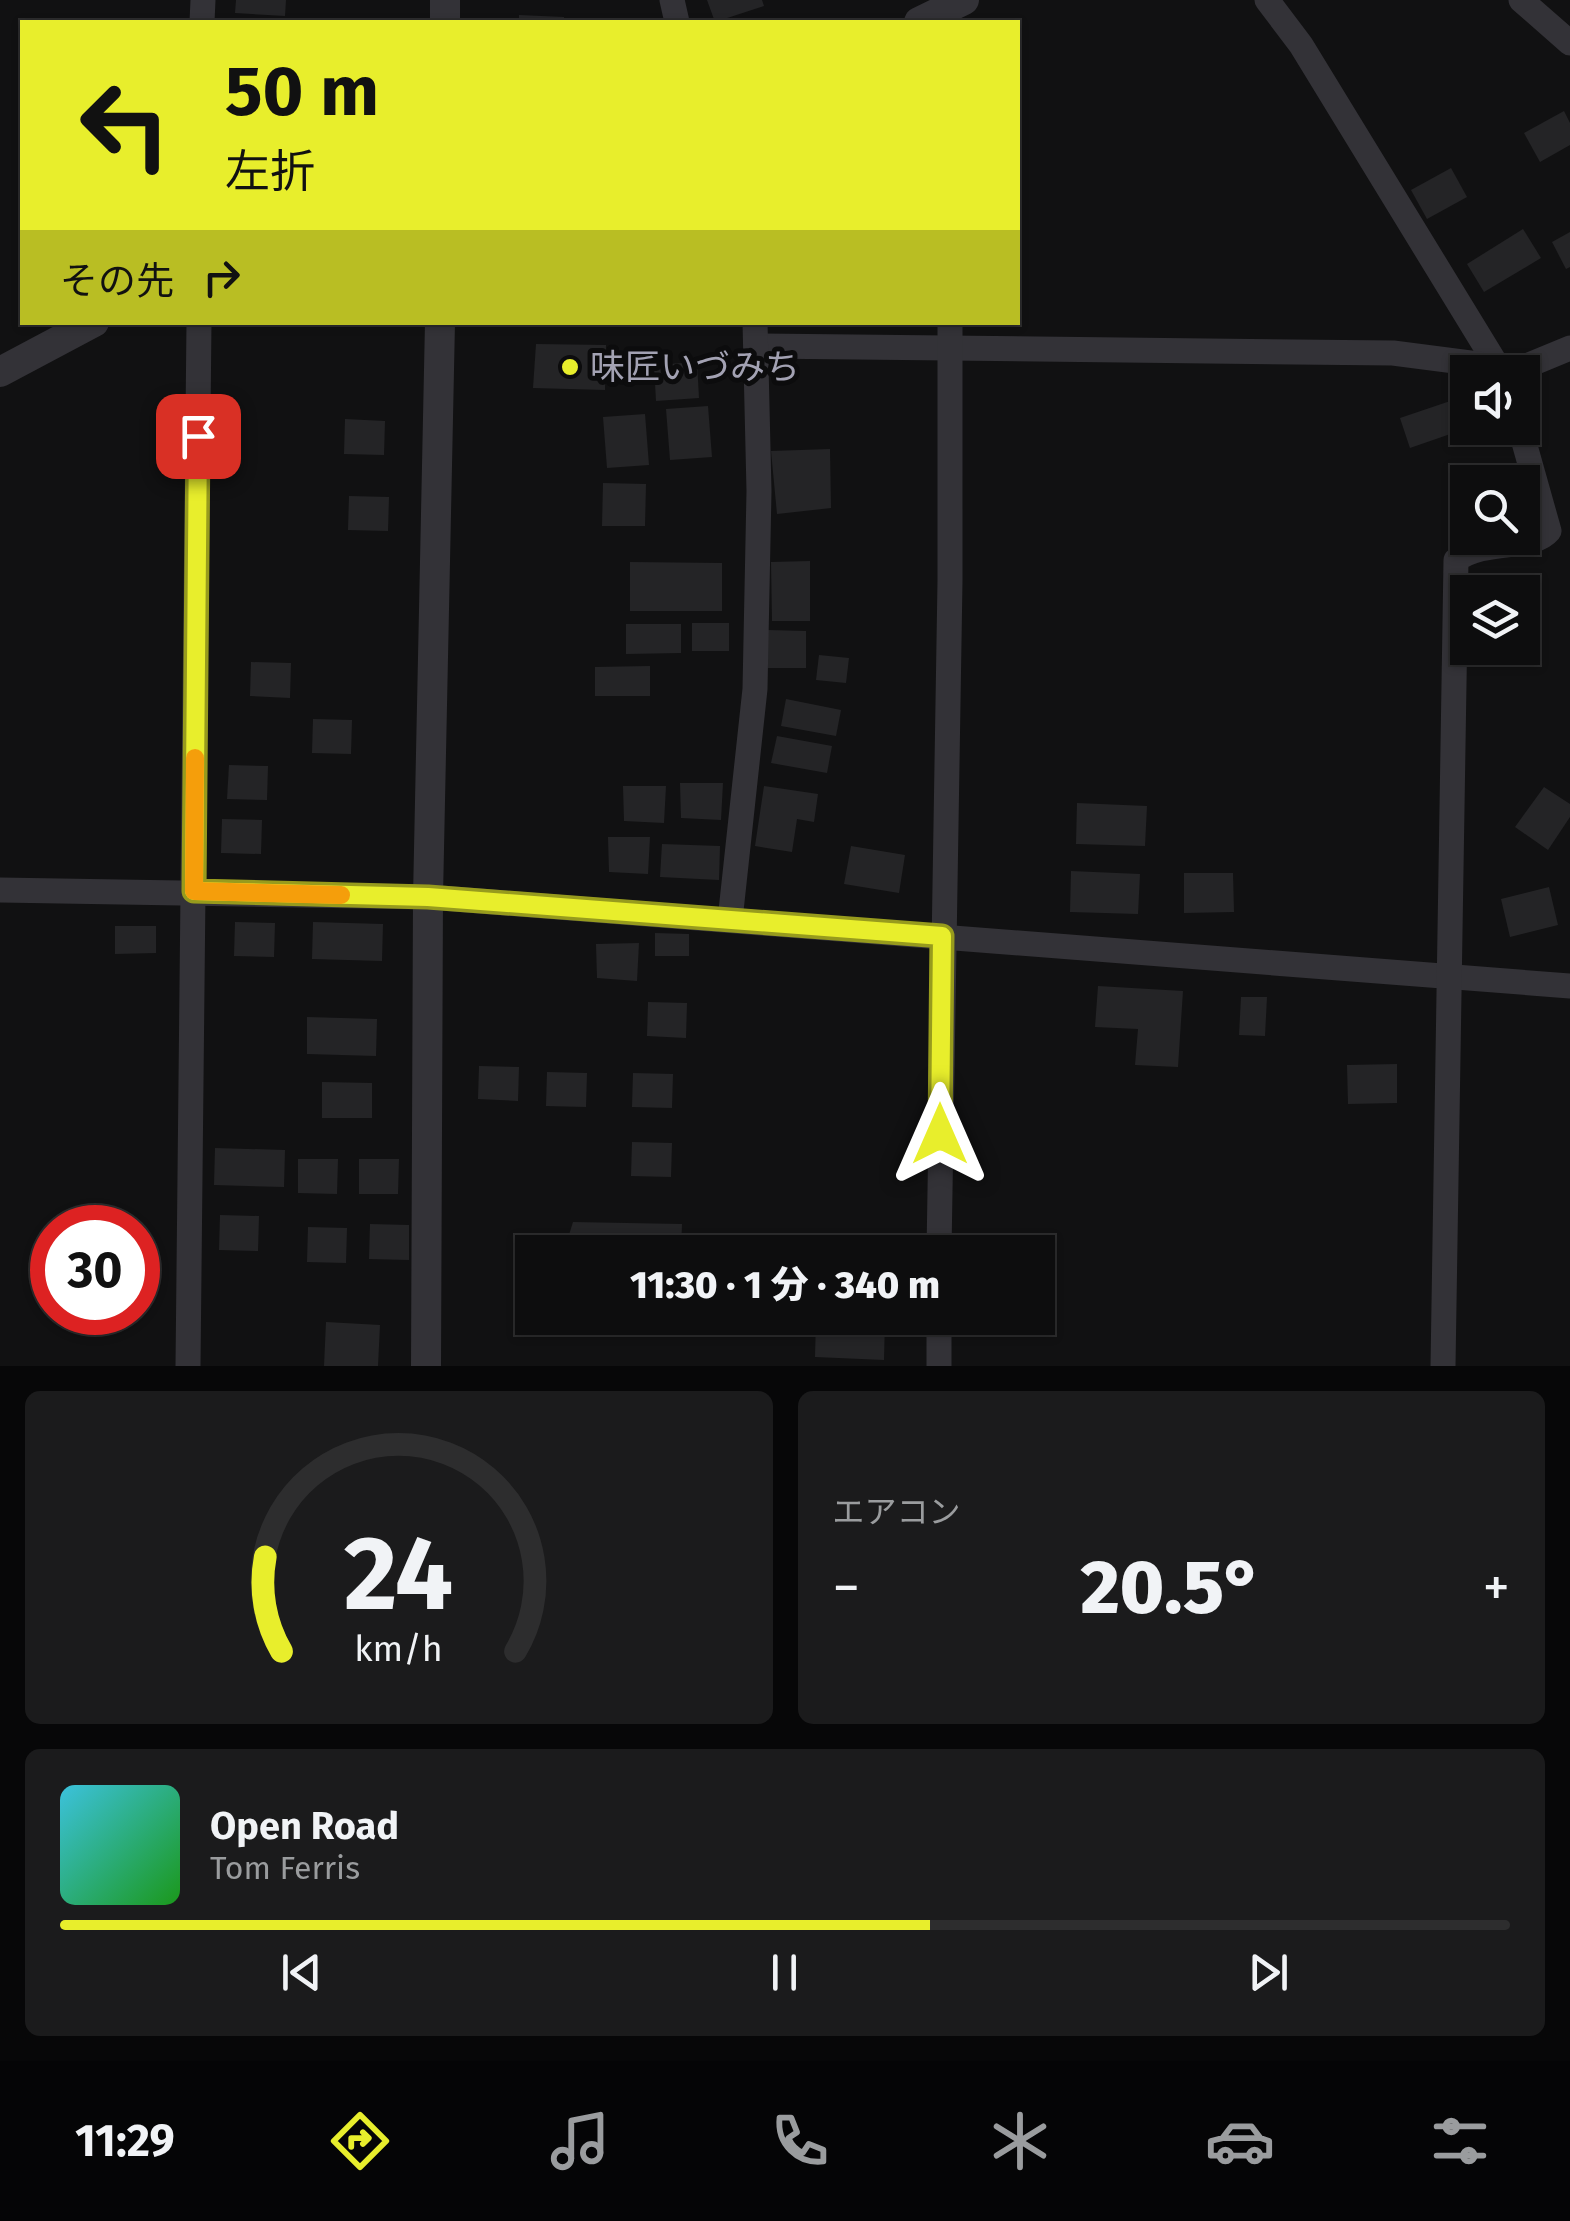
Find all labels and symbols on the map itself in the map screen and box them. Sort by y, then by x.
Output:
place label: 味匠いづみち [590,346,800,388]
marker: 味匠いづみち [559,356,581,378]
pin [156,394,241,479]
position arrow [888,1082,992,1186]
speed limit sign: 30 [30,1205,160,1335]

